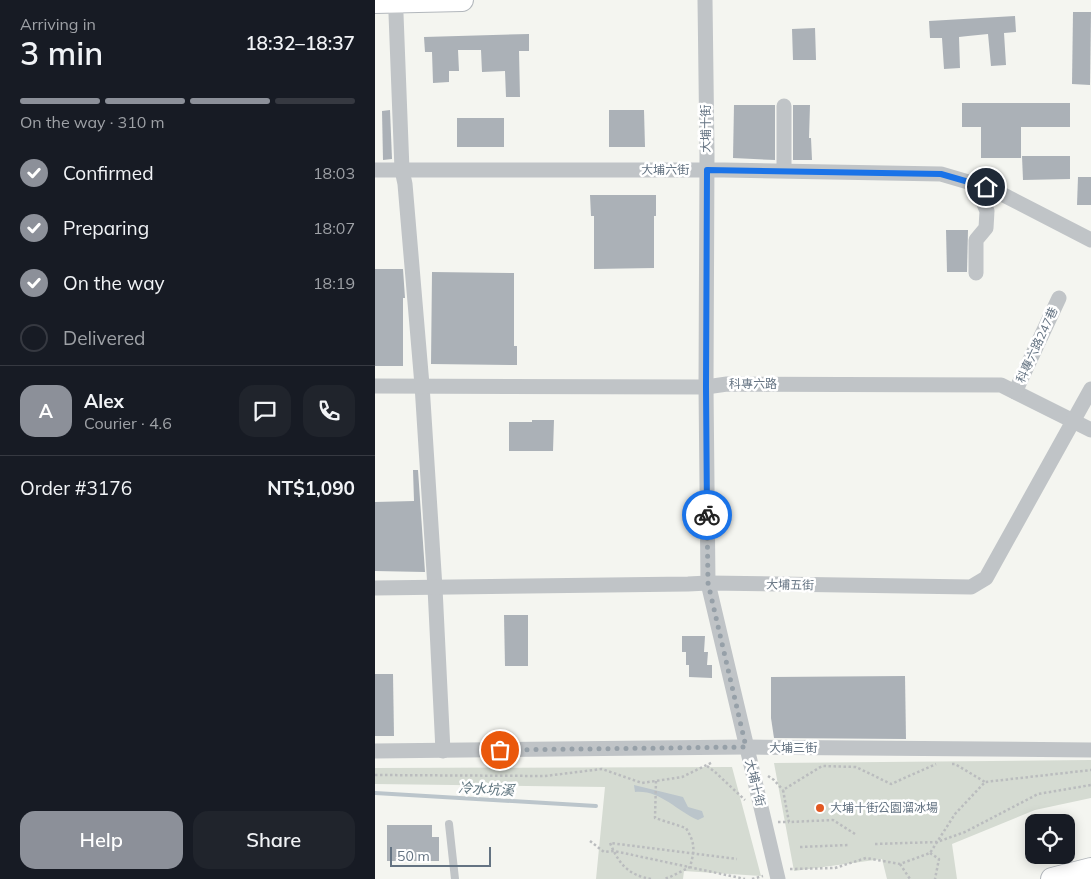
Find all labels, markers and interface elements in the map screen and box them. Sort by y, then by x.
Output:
text: Arriving in [20,14,96,34]
text: 18:32–18:37 [245,31,355,55]
text: 3 min [20,33,103,73]
street label: 大埔十街 [698,105,713,153]
text: On the way · 310 m [20,112,165,132]
icon: check [20,159,48,187]
text: Confirmed [63,161,154,185]
street label: 大埔六街 [641,162,689,177]
text: 18:03 [313,163,355,183]
pin [965,166,1007,208]
icon: home [972,173,1000,201]
icon: check [20,214,48,242]
text: Preparing [63,216,149,240]
text: 18:07 [313,218,355,238]
icon: check [20,269,48,297]
text: On the way [63,271,165,295]
text: 18:19 [313,273,355,293]
street label: 科專六路247巷 [1013,305,1061,385]
text: Delivered [63,326,145,350]
street label: 科專六路 [729,376,777,391]
button: chat [239,385,291,437]
button: phone [303,385,355,437]
text: Alex [84,389,124,413]
text: A [39,399,53,423]
text: Courier · 4.6 [84,413,172,433]
text: Order #3176 [20,476,132,500]
text: NT$1,090 [267,476,355,500]
courier [682,490,732,540]
icon: bike [693,501,721,529]
street label: 大埔五街 [766,577,814,592]
pin [479,729,521,771]
icon: bag [486,736,514,764]
street label: 大埔三街 [769,740,817,755]
street label: 大埔十街 [742,758,769,808]
water label: 冷水坑溪 [458,779,516,800]
place label: 大埔十街公園溜冰場 [830,800,938,815]
marker: 大埔十街公園溜冰場 [814,802,826,814]
button: Help [20,811,183,869]
button: Share [193,811,355,869]
map controls [1025,814,1075,864]
button: locate [1025,814,1075,864]
scale bar [390,844,491,867]
text: 50 m [397,847,430,865]

